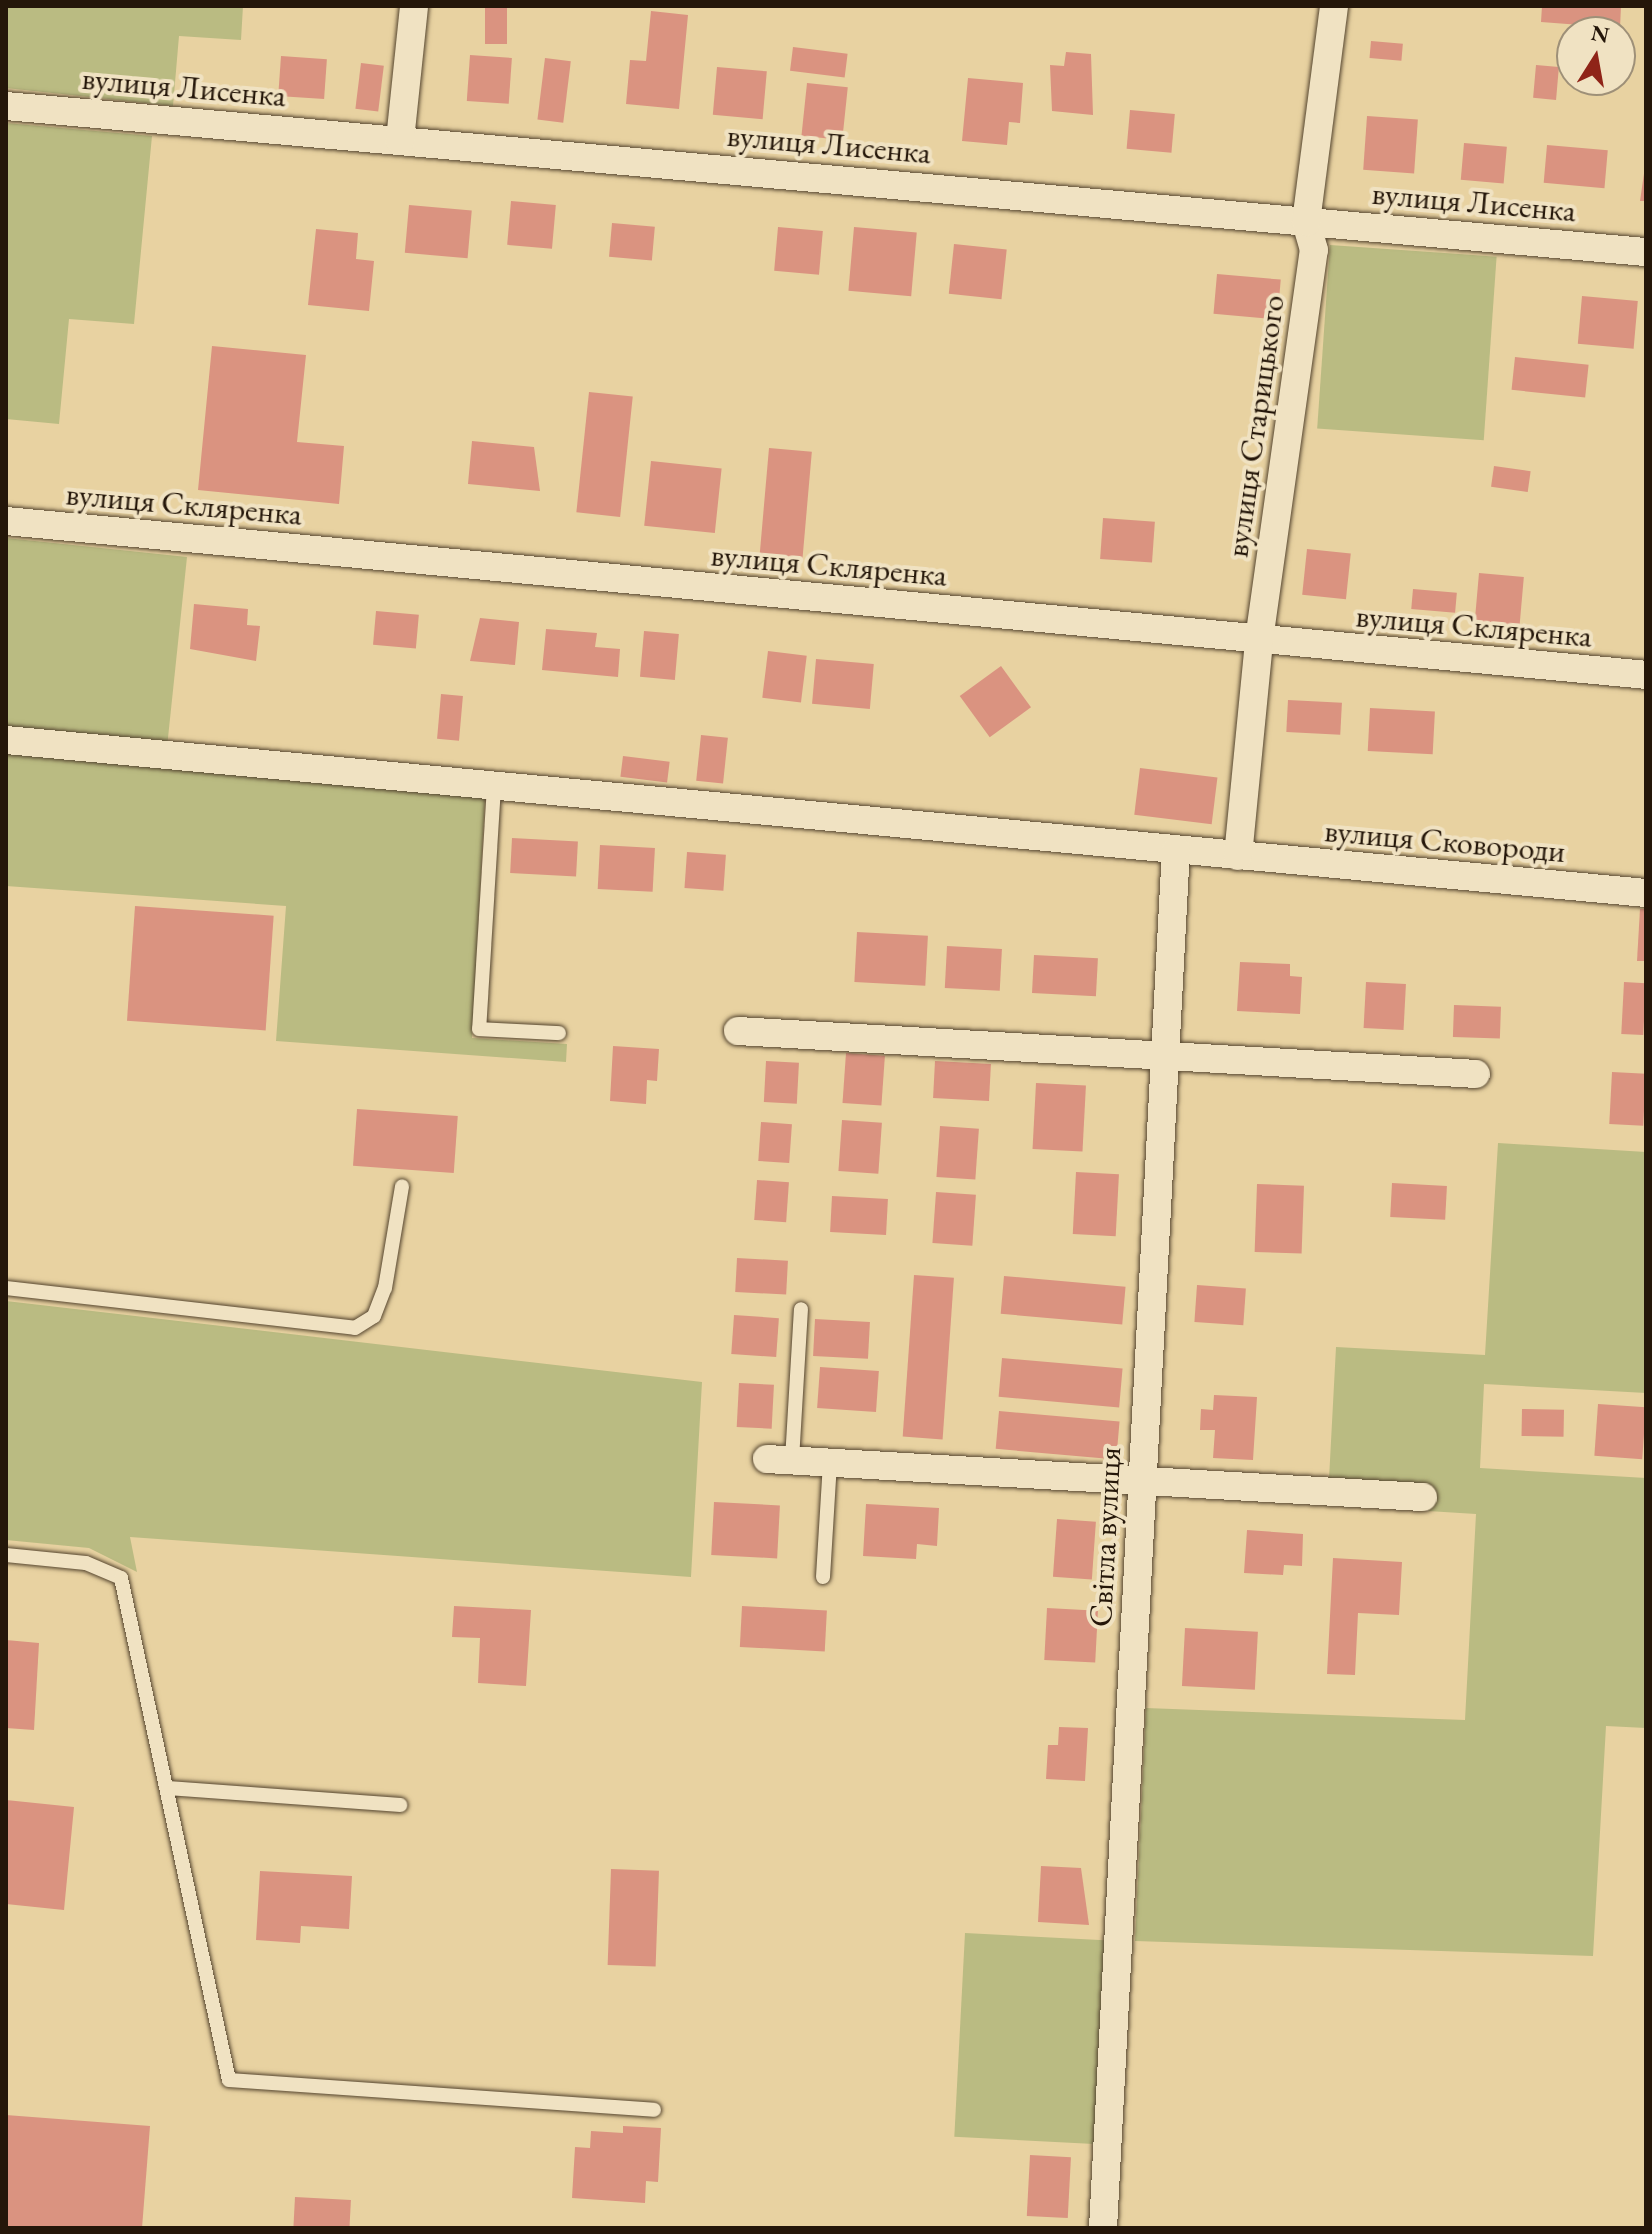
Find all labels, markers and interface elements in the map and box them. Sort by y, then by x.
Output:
north arrow [1556,16,1636,96]
text: N [1589,18,1612,50]
street label: вулиця Лисенка [80,59,288,115]
street label: вулиця Лисенка [725,116,933,172]
street label: вулиця Лисенка [1370,174,1578,230]
street label: вулиця Старицького [1218,292,1292,560]
street label: вулиця Скляренка [64,475,304,533]
street label: вулиця Скляренка [709,536,949,594]
street label: вулиця Скляренка [1354,597,1594,655]
street label: вулиця Сковороди [1323,811,1567,871]
street label: Світла вулиця [1081,1446,1129,1628]

